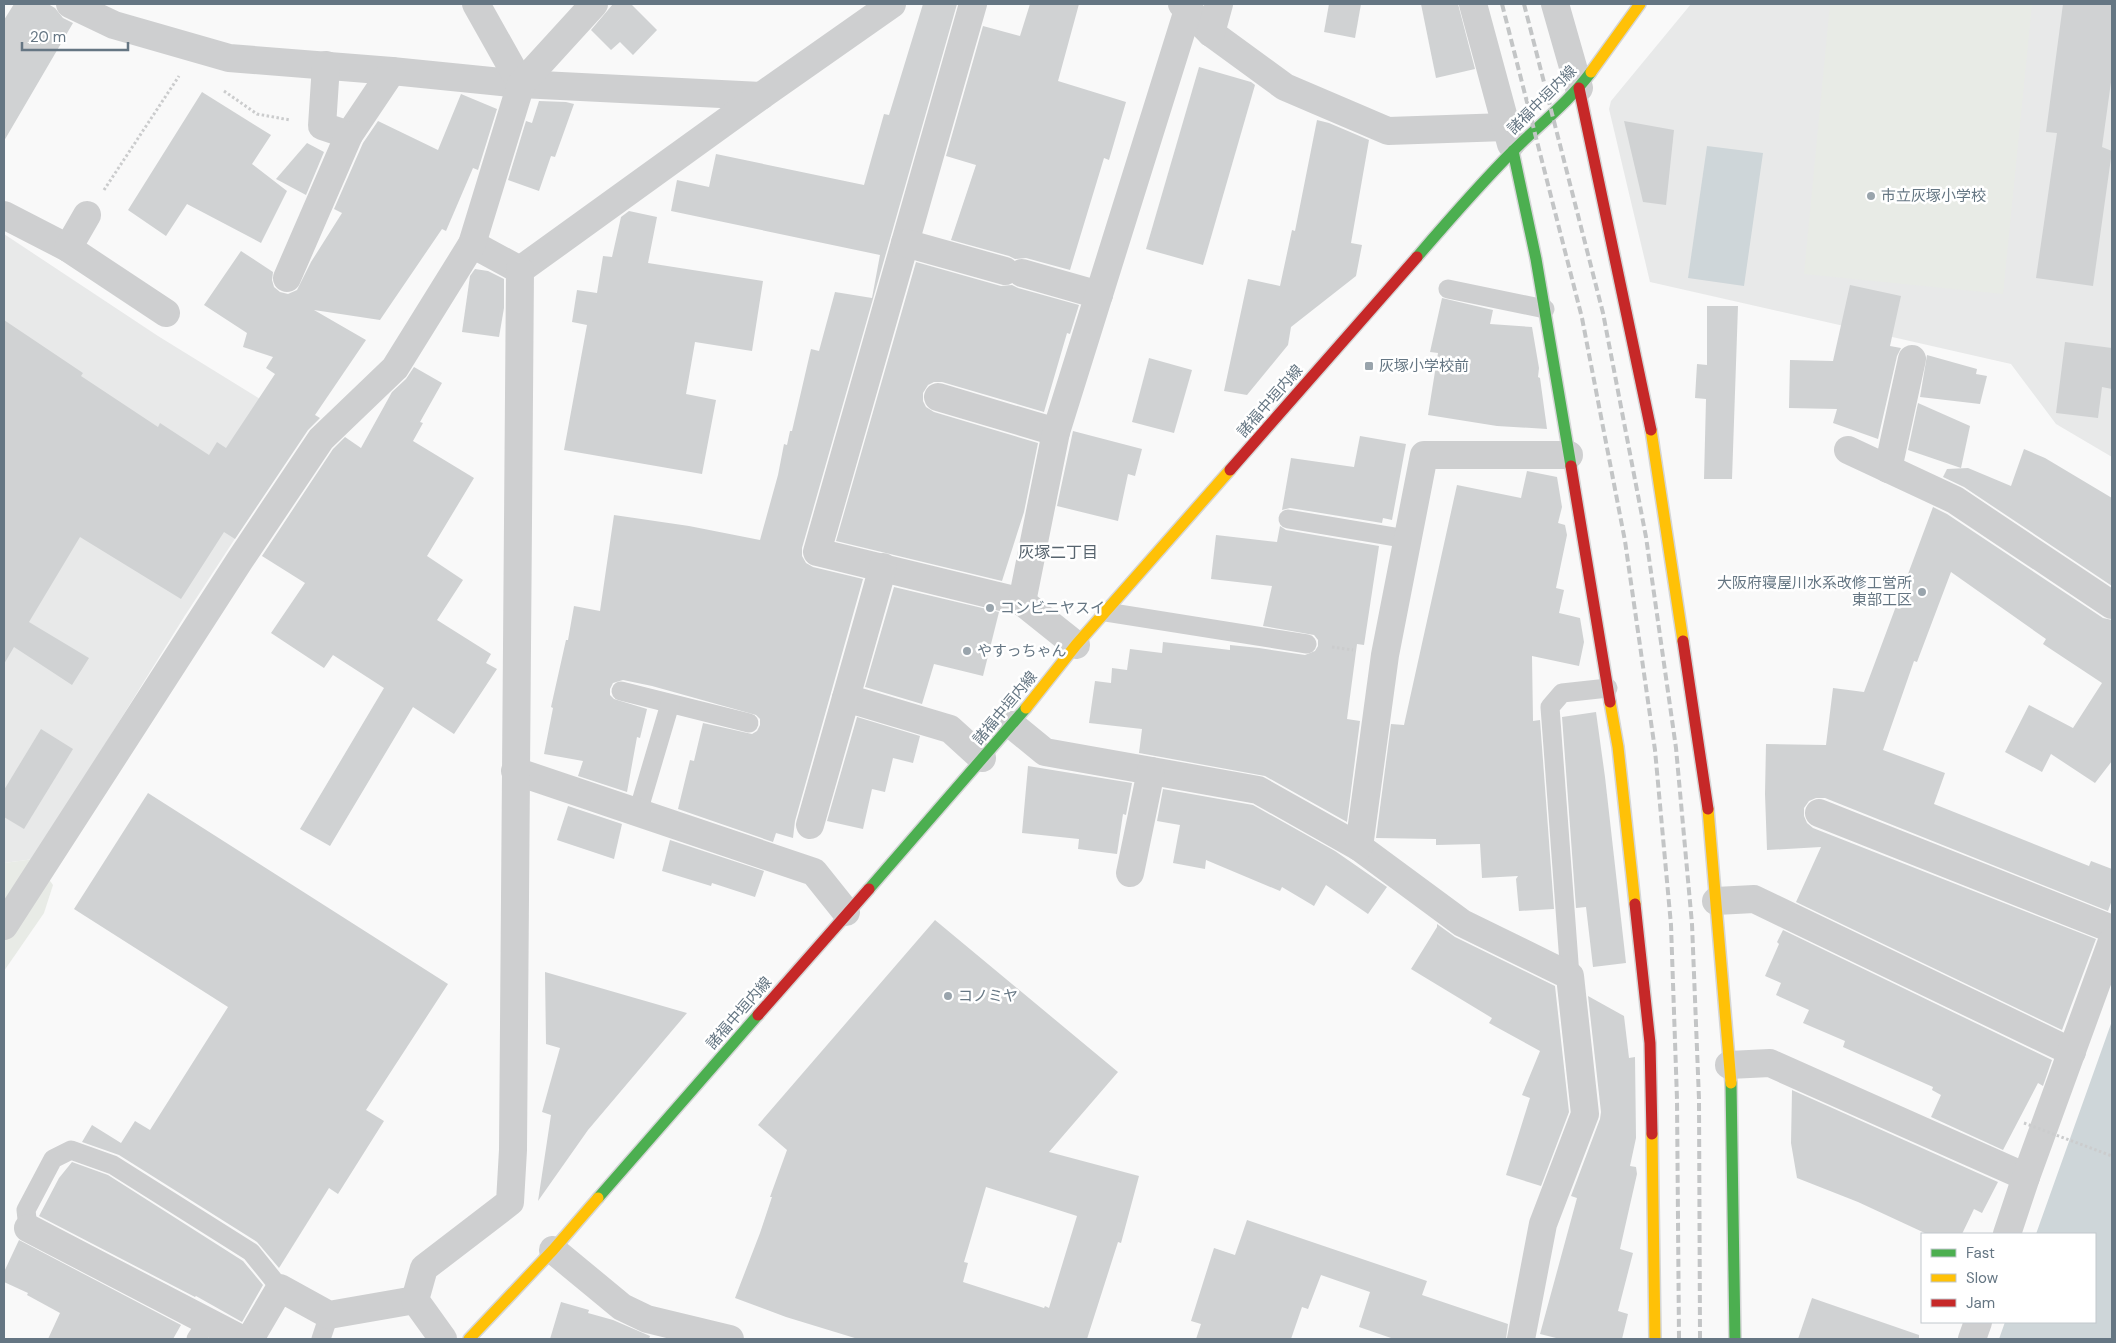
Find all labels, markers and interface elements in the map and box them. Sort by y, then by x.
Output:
scale bar [22,20,129,52]
text: 20 m [30,27,66,47]
street label: 諸福中垣内線 [1503,61,1581,139]
place label: 市立灰塚小学校 [1881,186,1986,206]
marker: 市立灰塚小学校 [1865,190,1877,202]
place label: 灰塚小学校前 [1379,356,1469,376]
street label: 諸福中垣内線 [1233,360,1307,442]
marker: 灰塚小学校前 [1363,360,1375,372]
district label: 灰塚二丁目 [1018,542,1098,563]
place label: 大阪府寝屋川水系改修工営所 東部工区 [1717,573,1912,610]
marker: 大阪府寝屋川水系改修工営所 東部工区 [1916,586,1928,598]
place label: コンビニヤスイ [1000,598,1105,618]
marker: コンビニヤスイ [984,602,996,614]
place label: やすっちゃん [977,641,1066,661]
marker: やすっちゃん [961,645,973,657]
street label: 諸福中垣内線 [968,667,1042,749]
street label: 諸福中垣内線 [702,972,776,1054]
place label: コノミヤ [958,986,1018,1006]
marker: コノミヤ [942,990,954,1002]
legend [1921,1233,2096,1323]
text: Fast [1966,1243,1995,1263]
text: Slow [1966,1268,1999,1288]
text: Jam [1966,1293,1995,1313]

